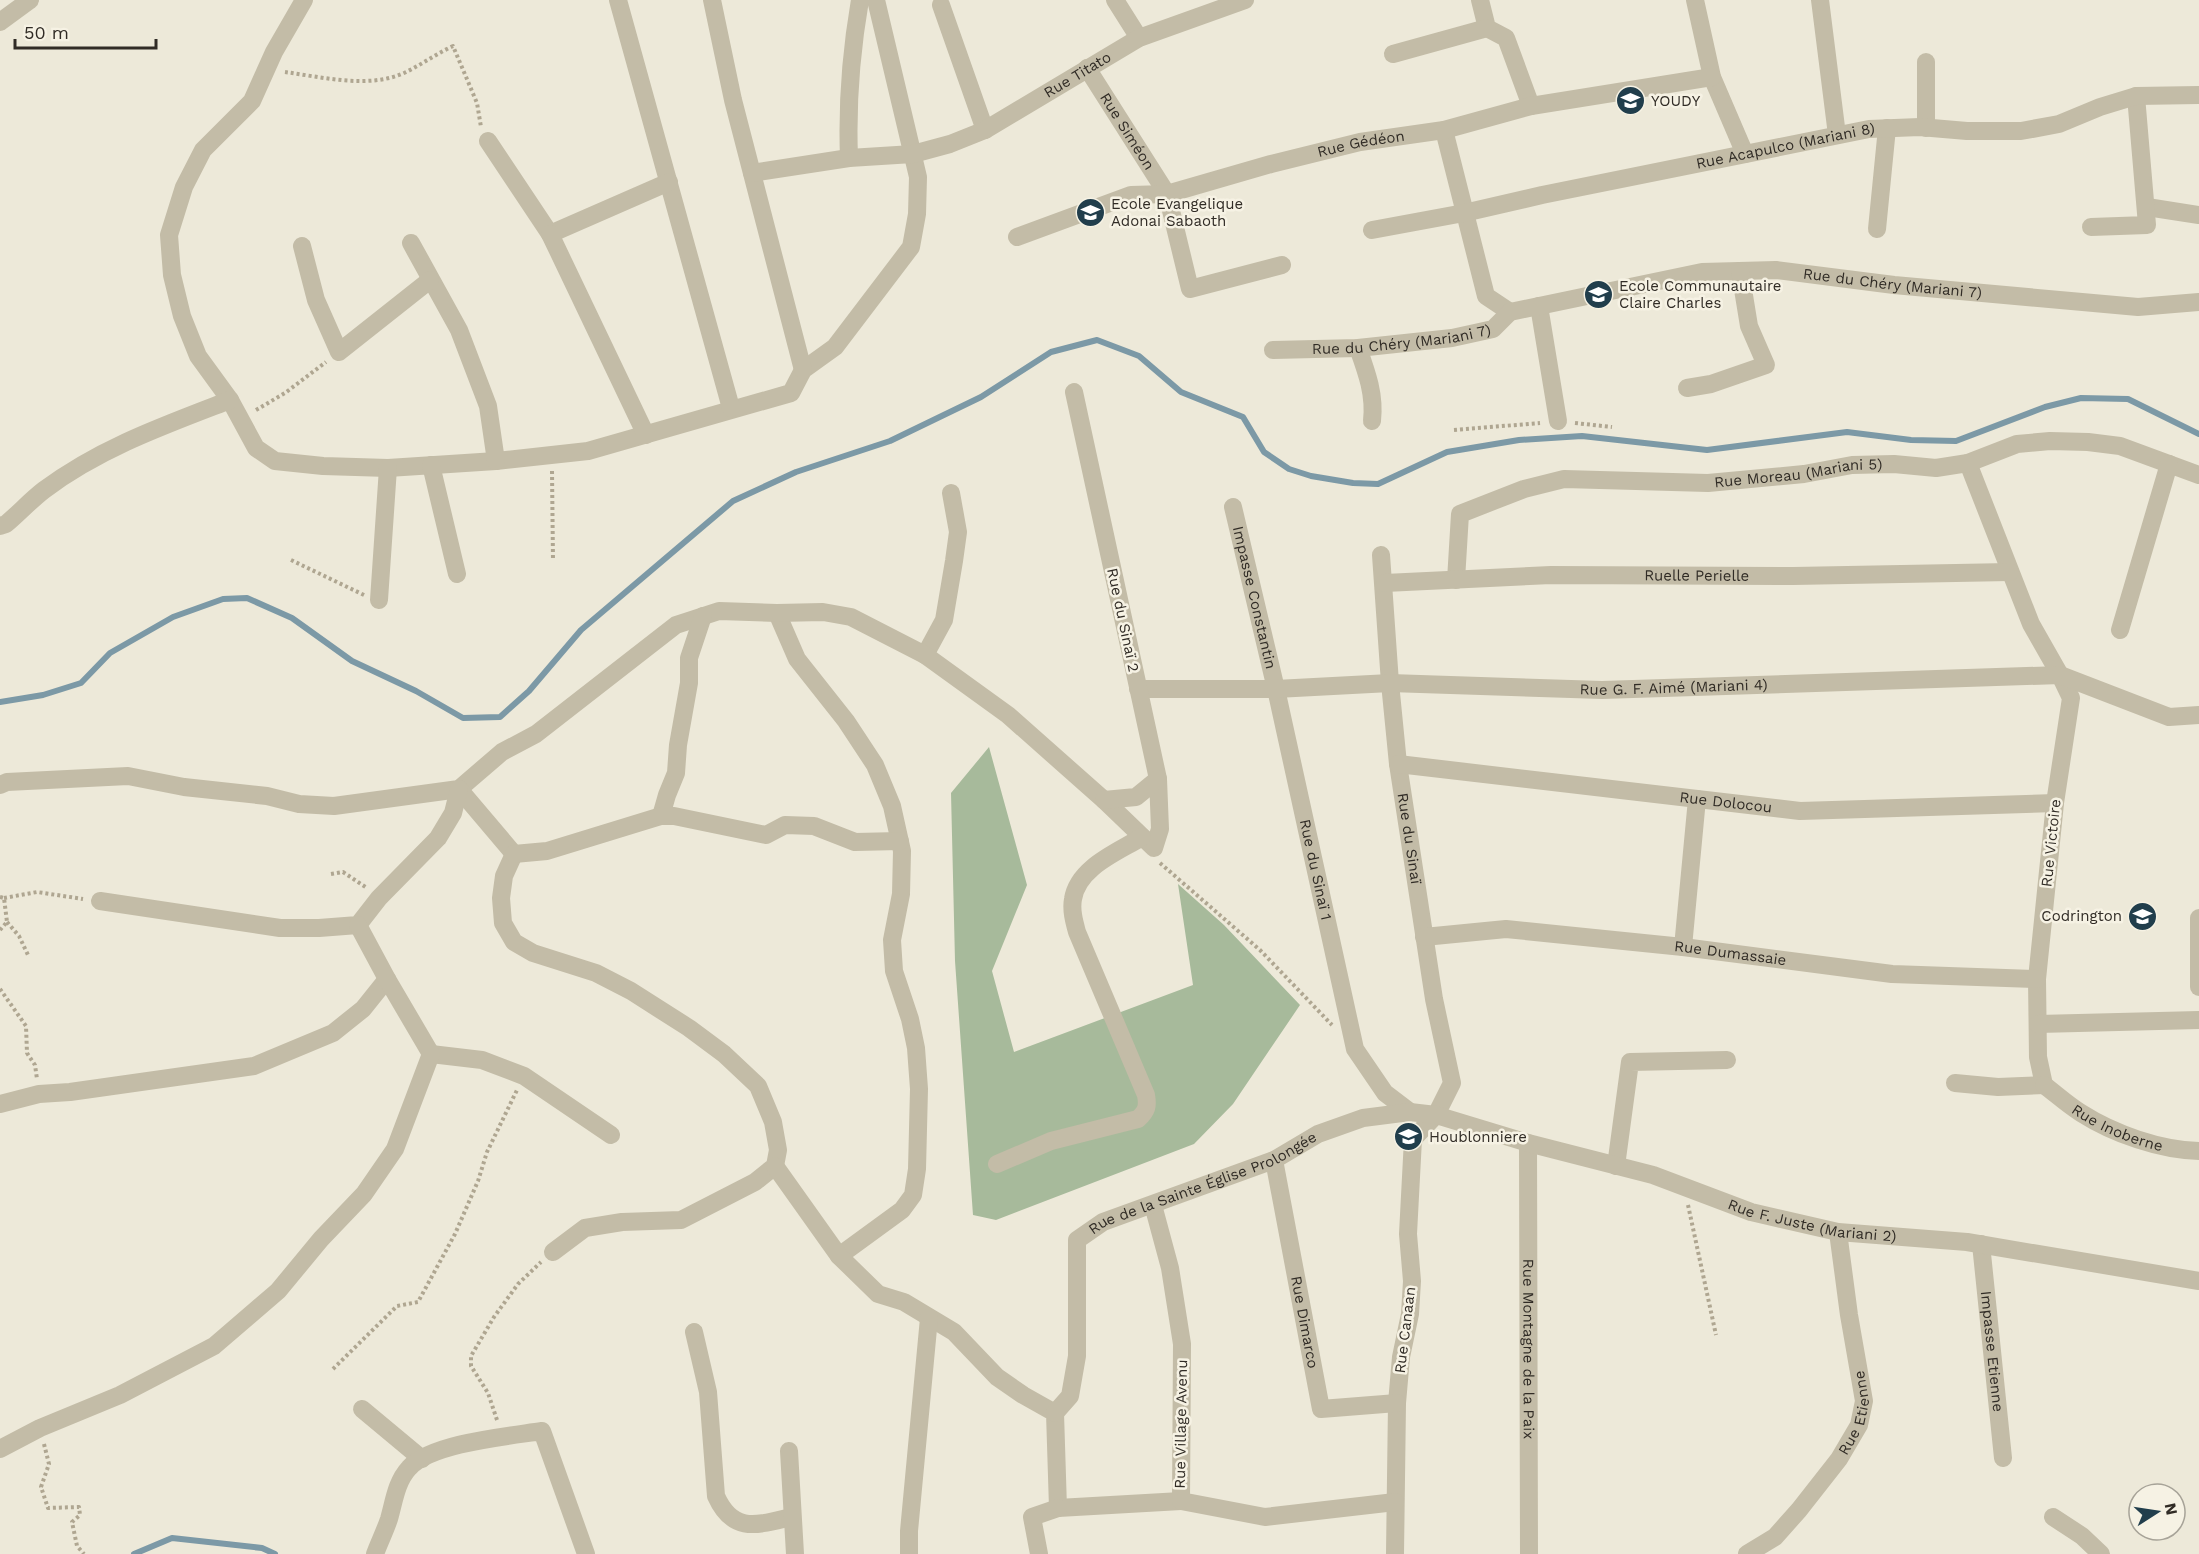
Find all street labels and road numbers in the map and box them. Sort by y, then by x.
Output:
street label: Rue Titato [1041,48,1114,102]
street label: Rue Siméon [1096,89,1158,173]
street label: Rue Acapulco (Mariani 8) [1694,120,1875,173]
street label: Rue Gédéon [1315,127,1406,161]
street label: Rue du Chéry (Mariani 7) [1802,265,1983,302]
street label: Rue du Chéry (Mariani 7) [1312,321,1492,358]
street label: Rue Moreau (Mariani 5) [1713,455,1883,491]
street label: Impasse Constantin [1229,524,1280,671]
street label: Rue du Sinaï 2 [1103,566,1143,674]
street label: Ruelle Perielle [1644,566,1749,585]
street label: Rue G. F. Aimé (Mariani 4) [1579,676,1768,699]
street label: Rue Dolocou [1679,788,1773,817]
street label: Rue du Sinaï [1394,792,1425,886]
street label: Rue Victoire [2037,798,2065,888]
street label: Rue du Sinaï 1 [1296,818,1335,922]
street label: Rue Dumassaie [1673,937,1787,969]
street label: Rue Inoberne [2068,1100,2165,1155]
street label: Rue de la Sainte Église Prolongée [1085,1128,1320,1238]
street label: Rue F. Juste (Mariani 2) [1725,1195,1897,1245]
street label: Rue Montagne de la Paix [1519,1259,1538,1439]
street label: Rue Dimarco [1287,1274,1322,1370]
street label: Rue Canaan [1391,1286,1419,1374]
street label: Impasse Etienne [1977,1290,2007,1413]
street label: Rue Village Avenu [1171,1359,1191,1489]
street label: Rue Etienne [1834,1369,1873,1458]

